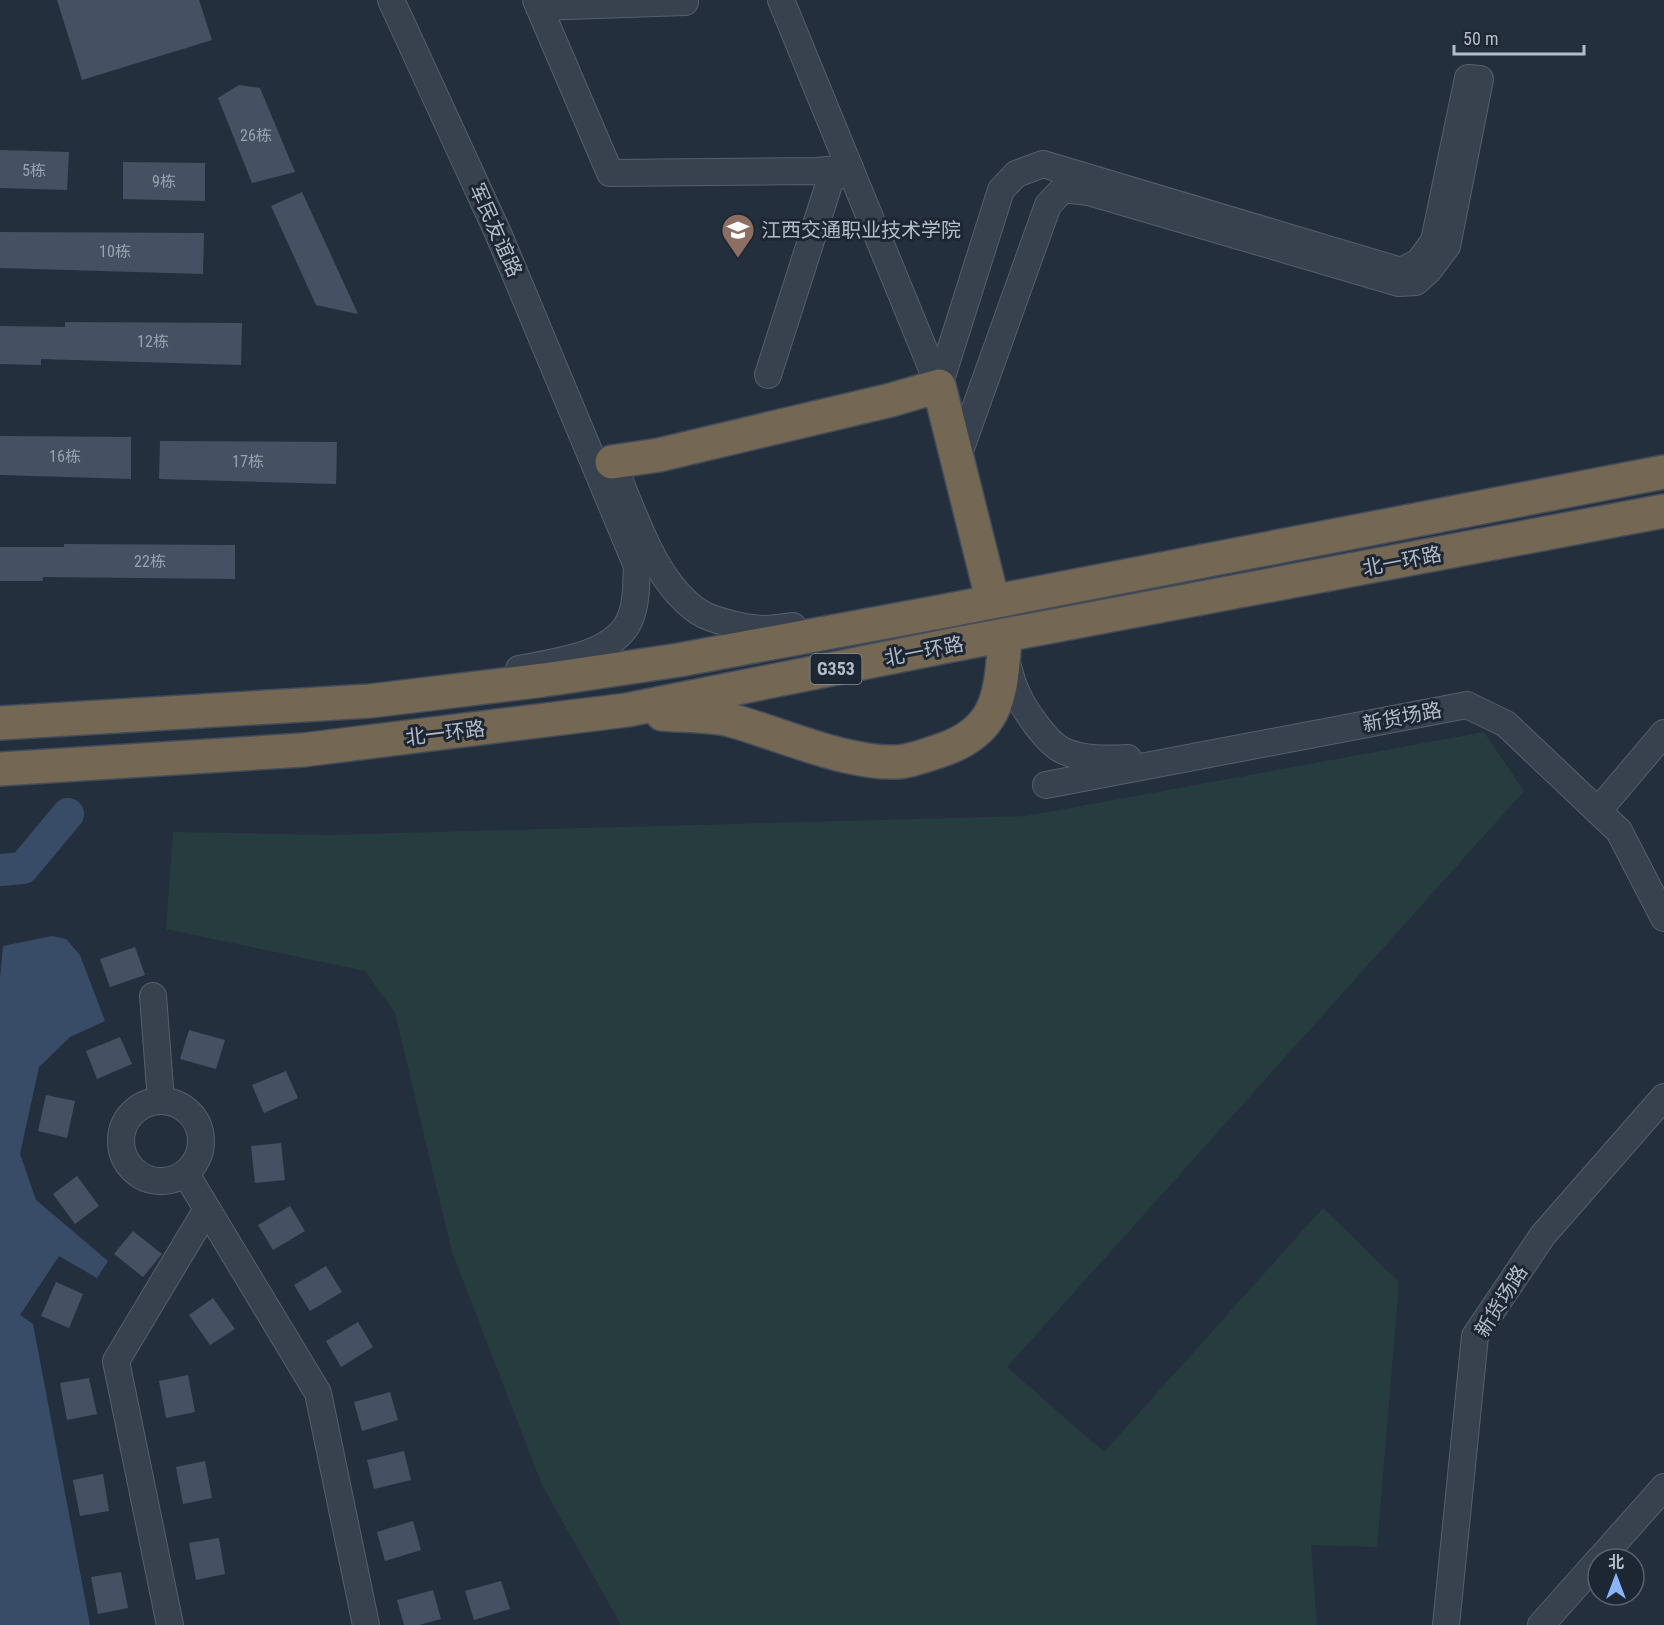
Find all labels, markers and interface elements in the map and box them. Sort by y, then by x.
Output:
scale bar [1454,18,1584,56]
text: 50 m [1463,28,1498,49]
house number: 26栋 [240,126,272,145]
house number: 5栋 [22,161,46,180]
house number: 9栋 [152,172,176,191]
street label: 军民友谊路 [465,179,527,281]
school or university icon: 江西交通职业技术学院 [720,212,756,259]
place label: 江西交通职业技术学院 [761,218,961,242]
house number: 10栋 [99,242,131,261]
house number: 12栋 [137,332,169,351]
house number: 16栋 [49,447,81,466]
house number: 17栋 [232,452,264,471]
street label: 北一环路 [1360,542,1444,580]
house number: 22栋 [134,552,166,571]
street label: 北一环路 [882,632,966,670]
road number: G353 [810,654,862,684]
street label: 新货场路 [1360,698,1444,736]
street label: 北一环路 [404,716,486,750]
street label: 新货场路 [1470,1261,1532,1341]
north arrow [1586,1547,1646,1607]
text: 北 [1608,1553,1624,1572]

